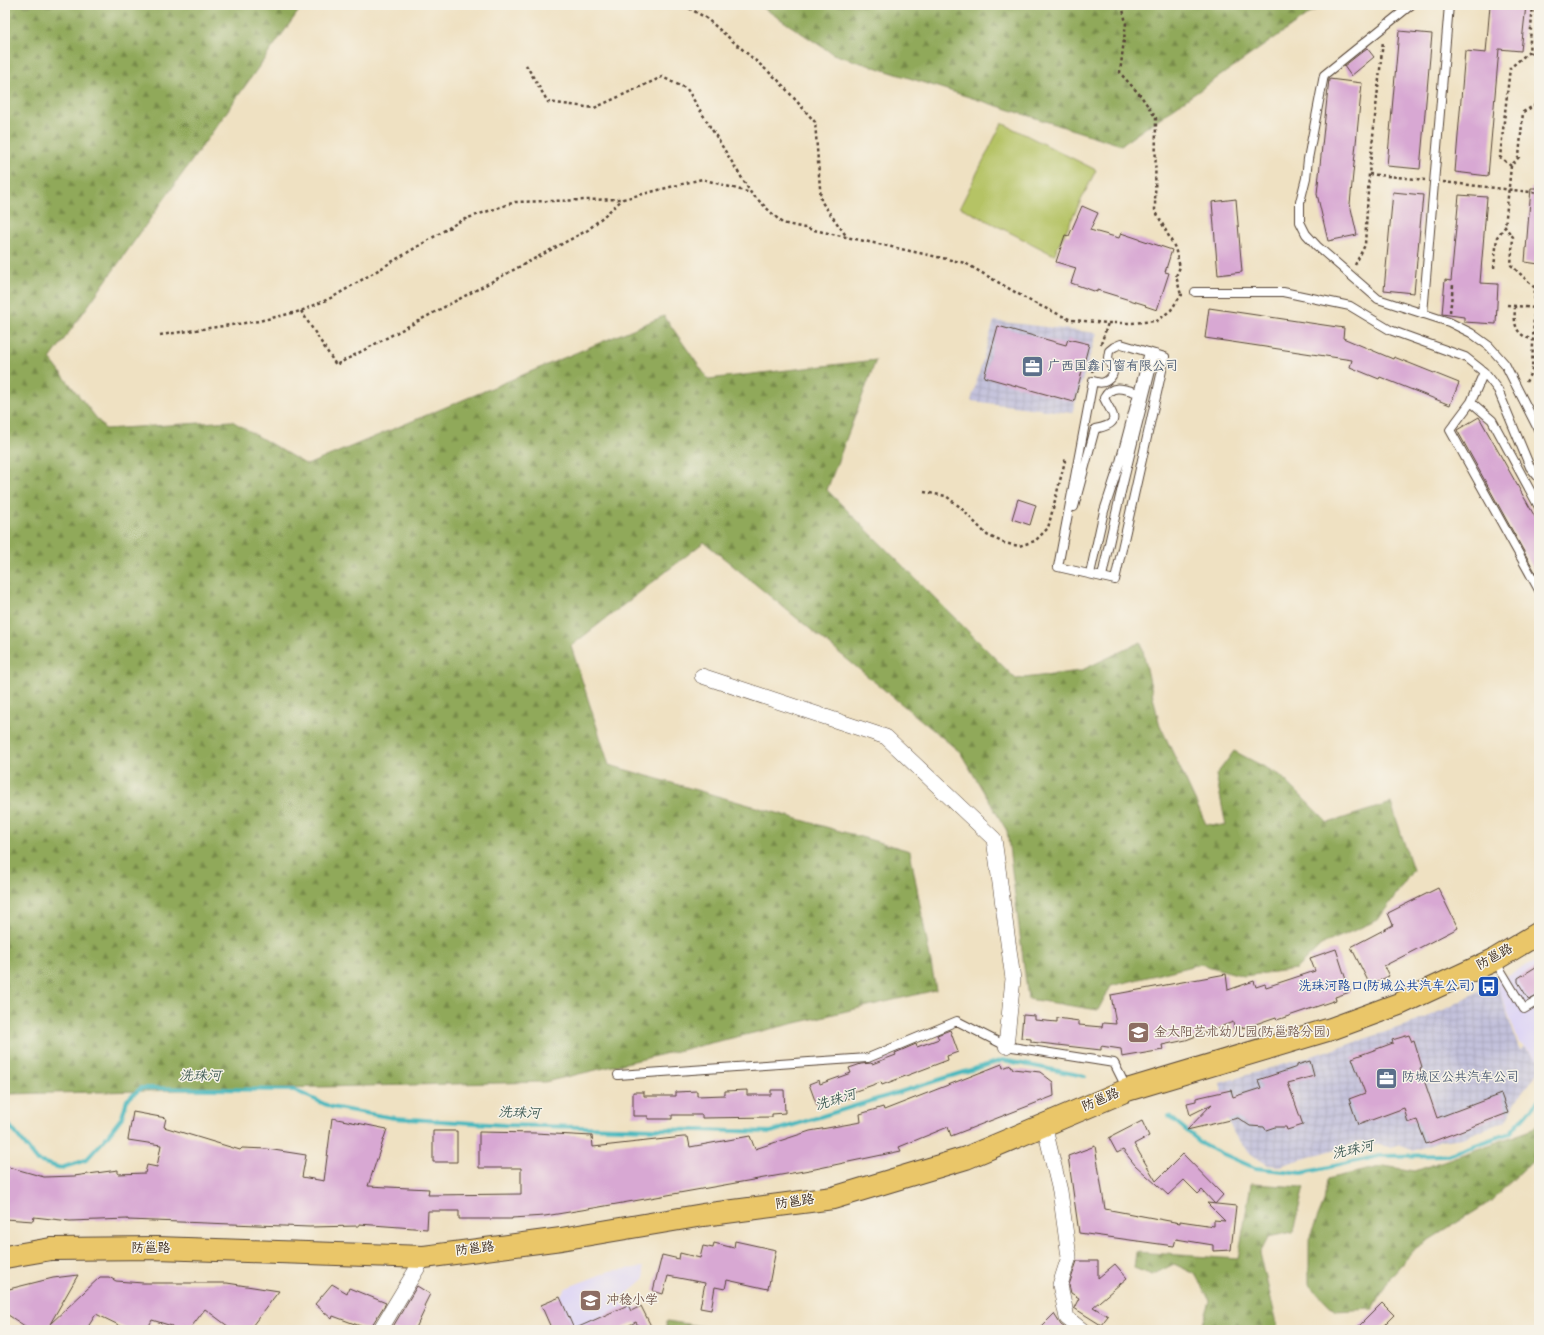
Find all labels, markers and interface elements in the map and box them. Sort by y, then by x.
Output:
office icon: 广西国鑫门窗有限公司 [1020,354,1046,380]
place label: 广西国鑫门窗有限公司 [1048,358,1178,377]
street label: 防邕路 [1473,940,1517,976]
bus stop icon: 洗珠河路口(防城公共汽车公司) [1476,974,1502,1000]
place label: 洗珠河路口(防城公共汽车公司) [1298,978,1474,997]
school or university icon: 金太阳艺术幼儿园(防邕路分园) [1126,1020,1152,1046]
place label: 金太阳艺术幼儿园(防邕路分园) [1154,1024,1330,1043]
office icon: 防城区公共汽车公司 [1373,1065,1399,1091]
water label: 洗珠河 [179,1067,223,1087]
place label: 防城区公共汽车公司 [1402,1069,1519,1088]
water label: 洗珠河 [813,1085,861,1117]
street label: 防邕路 [1079,1085,1123,1117]
water label: 洗珠河 [498,1103,542,1125]
water label: 洗珠河 [1330,1136,1378,1165]
street label: 防邕路 [774,1191,816,1215]
street label: 防邕路 [454,1238,496,1262]
street label: 防邕路 [131,1240,171,1259]
school or university icon: 冲稔小学 [578,1288,604,1314]
place label: 冲稔小学 [606,1292,658,1311]

